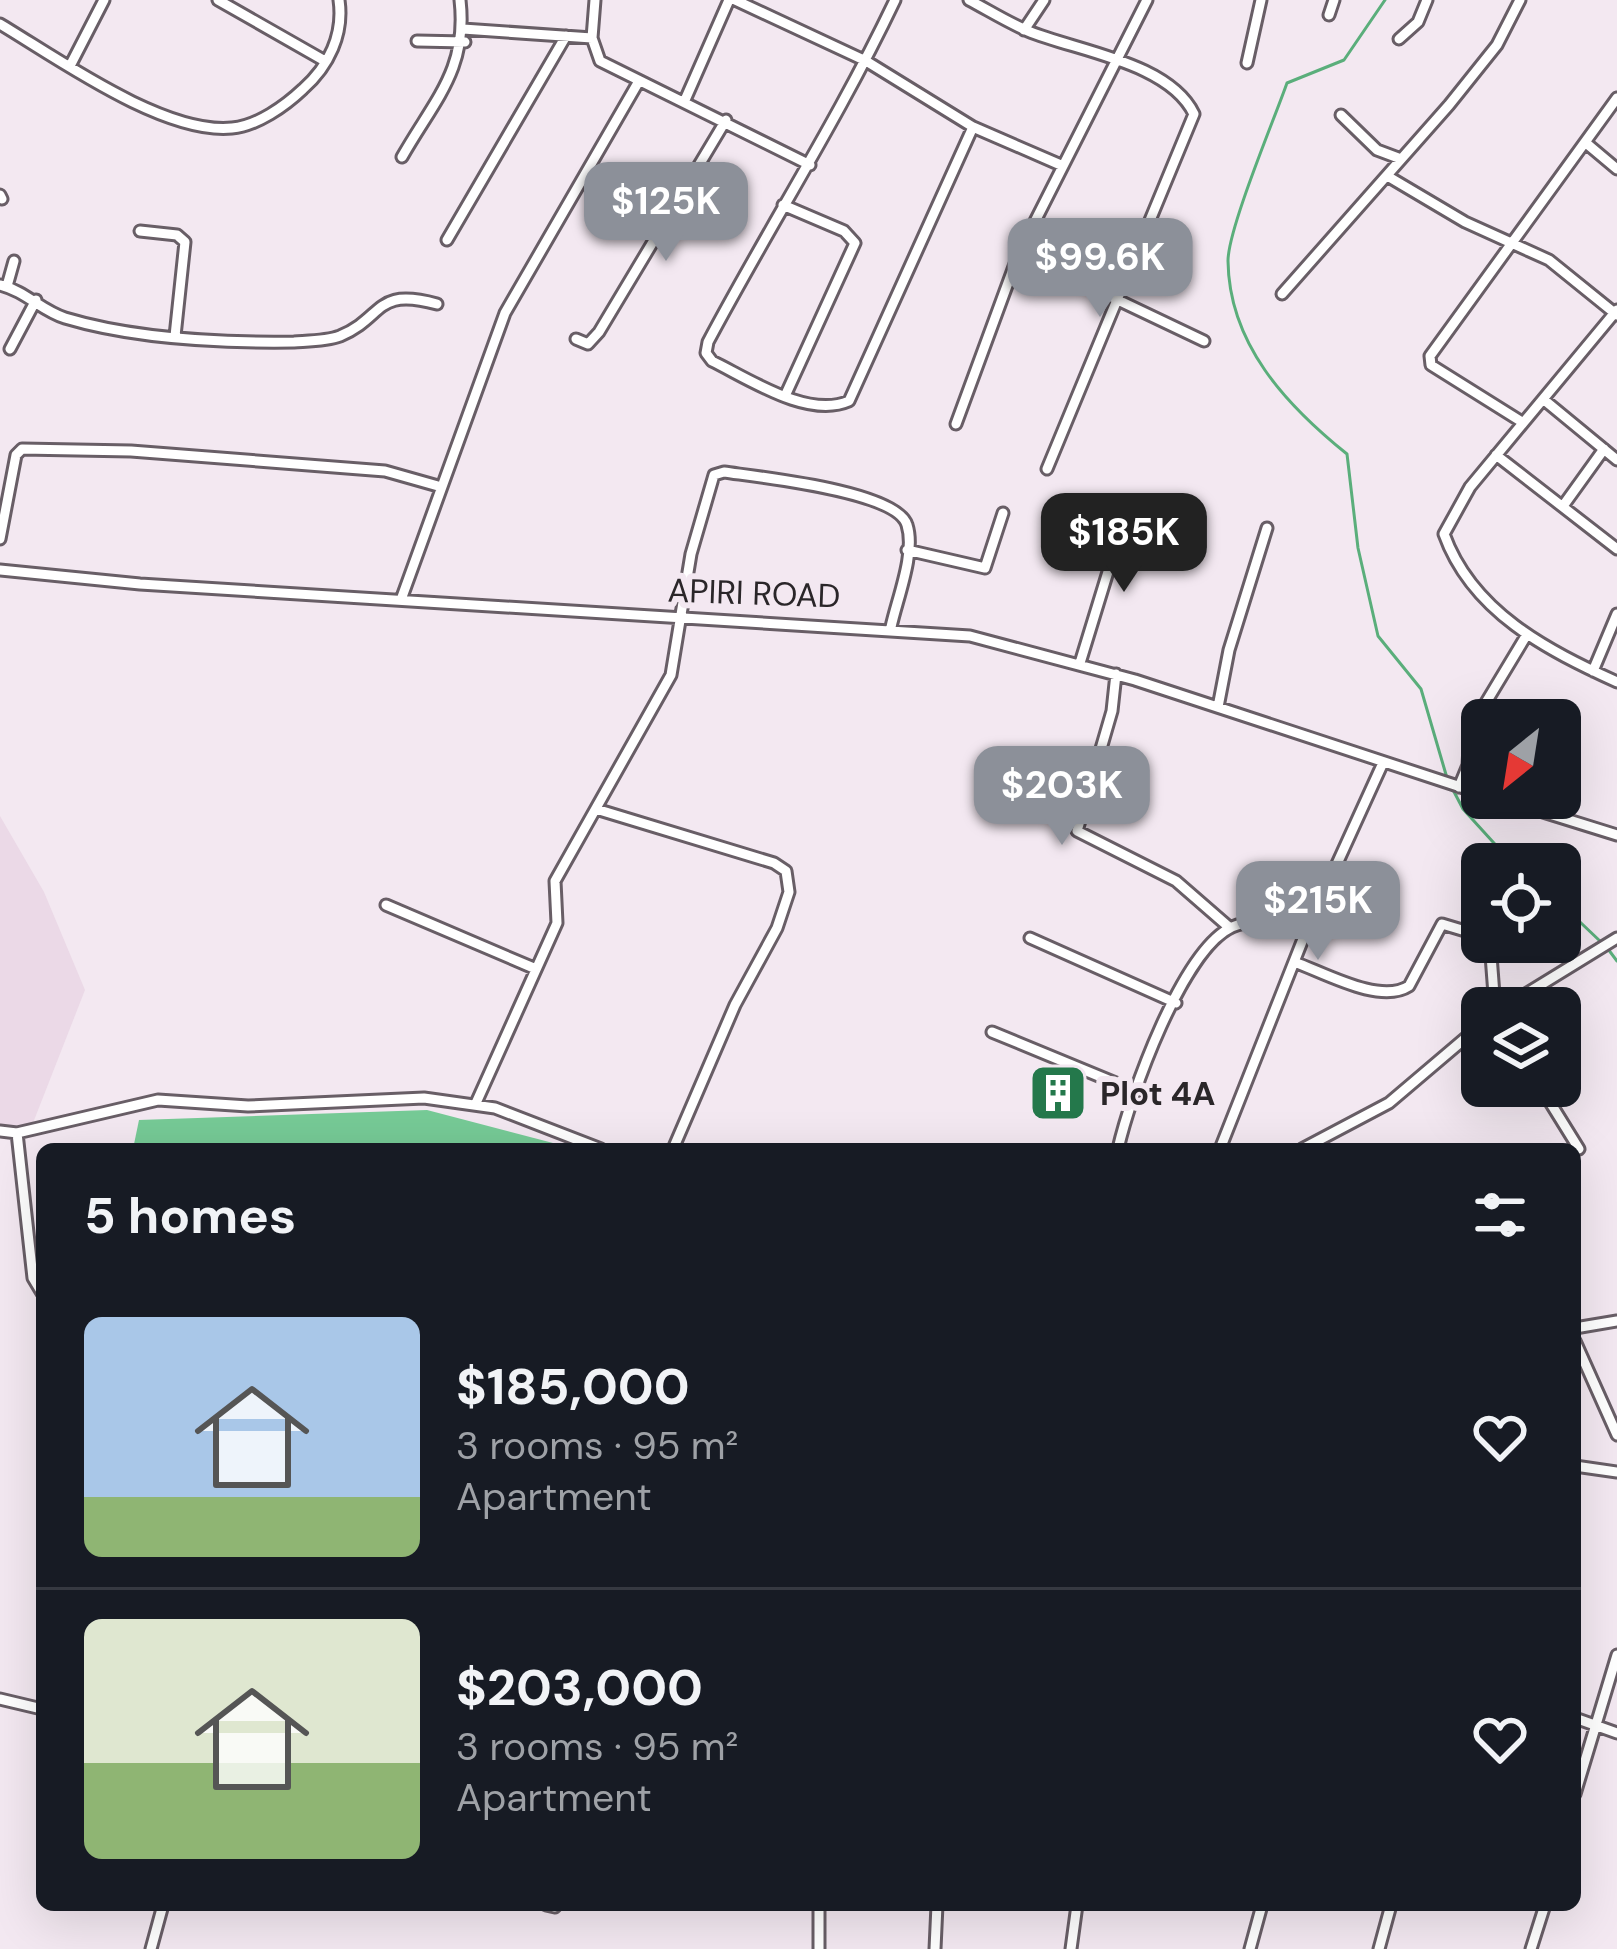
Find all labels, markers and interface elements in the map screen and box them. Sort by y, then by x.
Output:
pin: $125K [582,162,750,264]
text: $125K [611,175,721,226]
pin: $99.6K [1002,218,1198,320]
text: $99.6K [1035,231,1165,282]
pin: $185K [1040,493,1208,595]
text: $185K [1068,506,1180,557]
street label: APIRI ROAD [667,568,841,618]
north arrow [1461,699,1581,819]
map controls [1461,699,1581,1107]
pin: $203K [978,746,1146,848]
text: $203K [1001,759,1123,810]
button: locate [1461,843,1581,963]
pin: $215K [1234,861,1402,963]
text: $215K [1263,874,1373,925]
button: layers [1461,987,1581,1107]
building icon: Plot 4A [1027,1062,1089,1124]
place label: Plot 4A [1100,1072,1215,1115]
text: 5 homes [84,1182,296,1249]
icon: filters [1467,1182,1533,1248]
text: $185,000 [456,1353,690,1420]
icon: home [180,1365,324,1509]
icon: heart [1467,1404,1533,1470]
text: 3 rooms · 95 m² [456,1420,738,1471]
text: Apartment [456,1471,652,1522]
text: $203,000 [456,1654,703,1721]
icon: home [180,1667,324,1811]
icon: heart [1467,1706,1533,1772]
text: 3 rooms · 95 m² [456,1721,738,1772]
text: Apartment [456,1772,652,1823]

